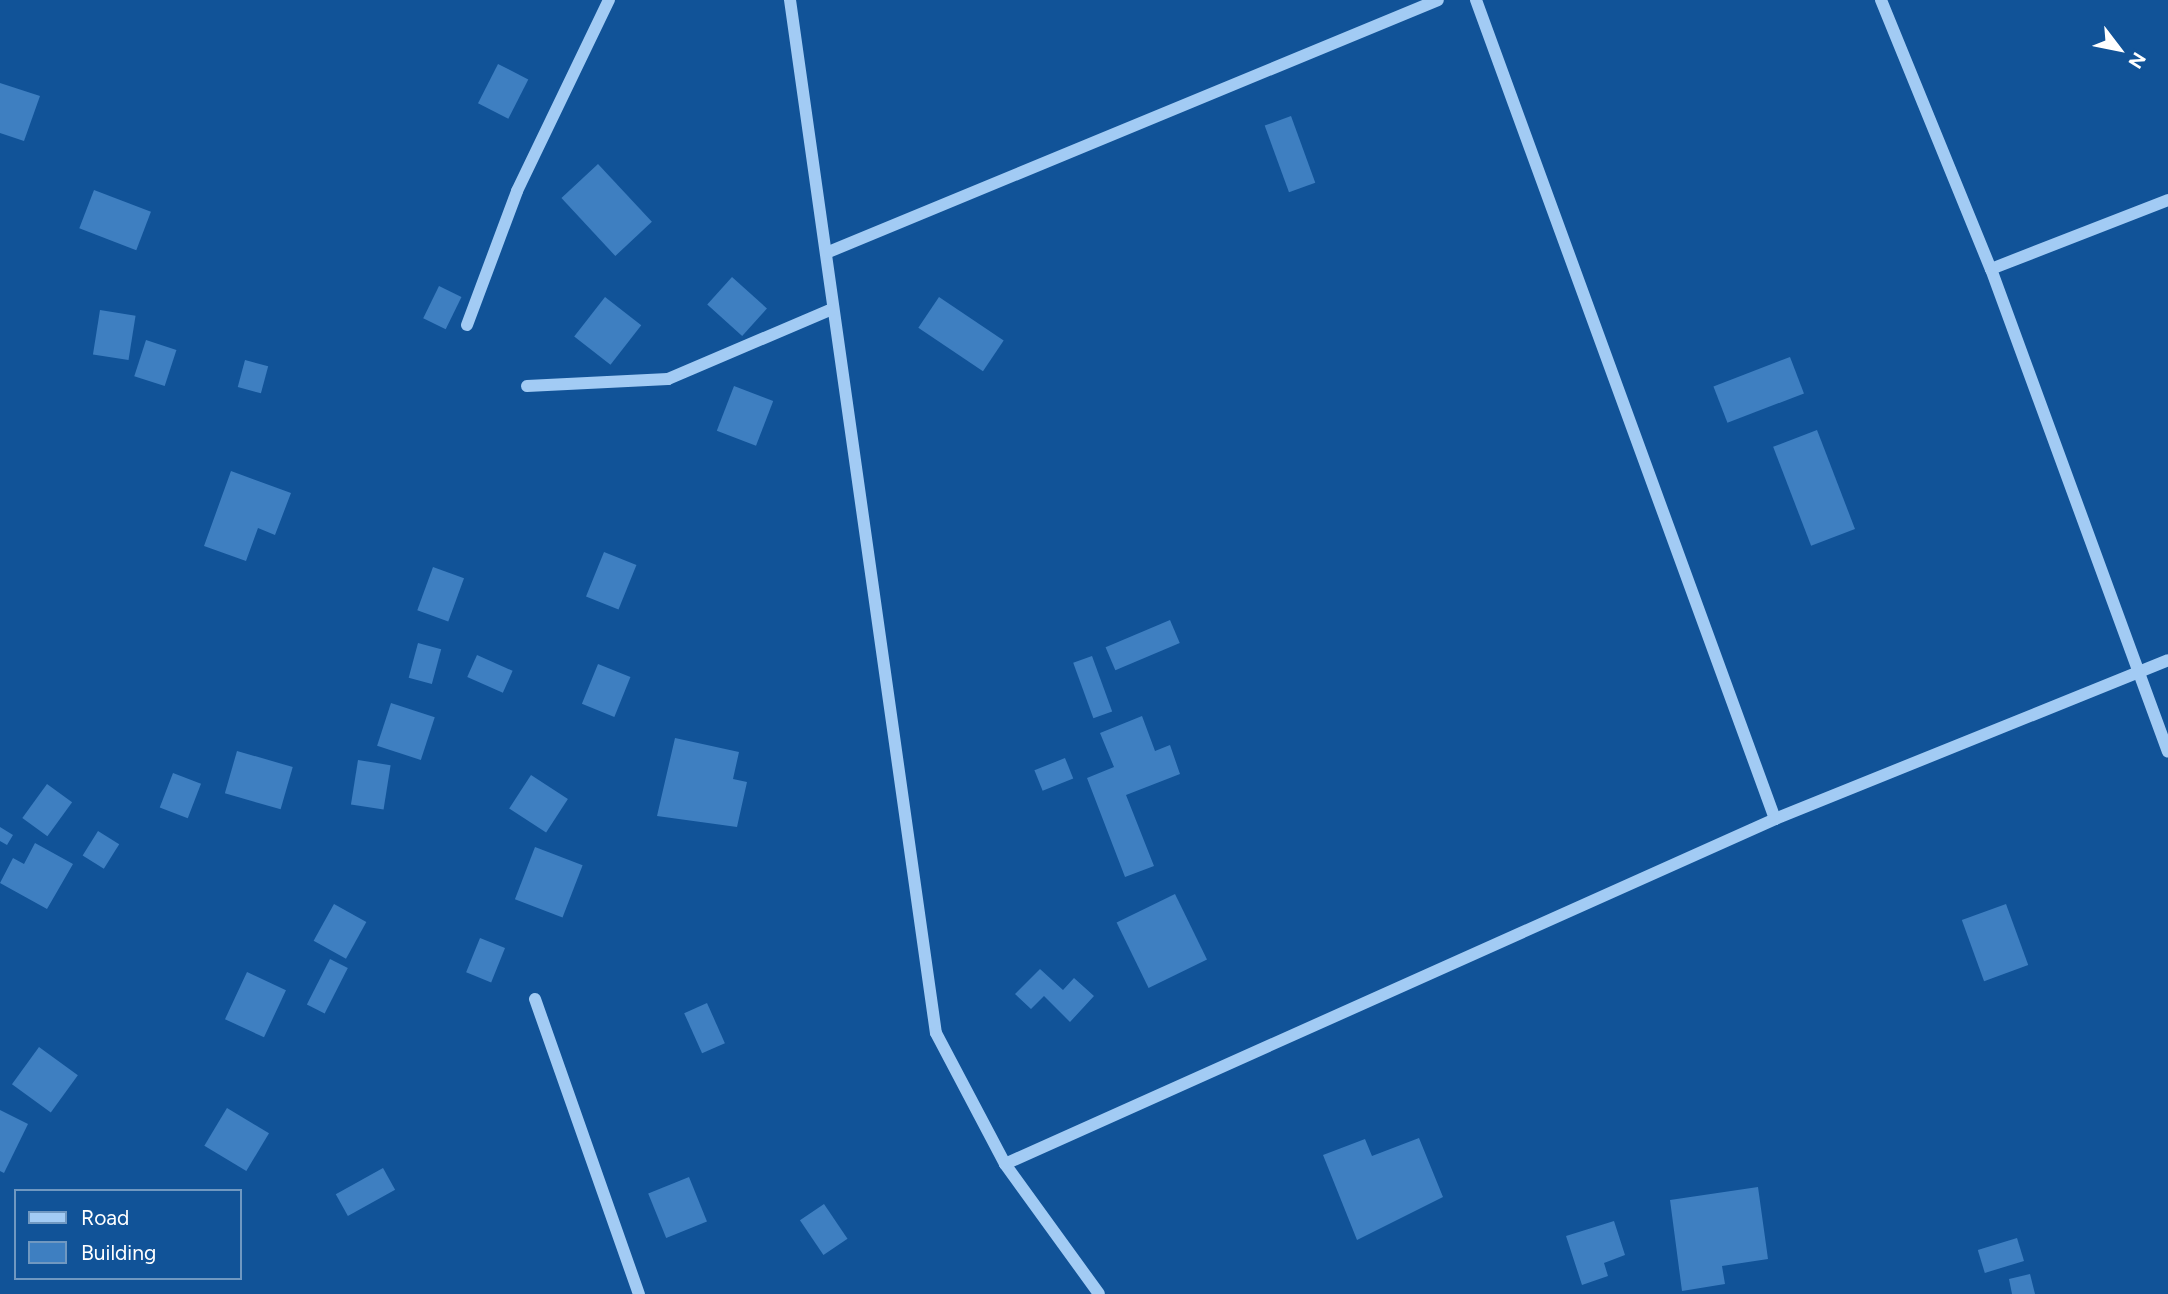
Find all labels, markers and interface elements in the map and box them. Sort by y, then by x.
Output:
north arrow [2084,14,2154,84]
text: N [2124,48,2151,73]
legend [14,1189,242,1280]
text: Road [81,1205,129,1230]
text: Building [81,1240,156,1265]

